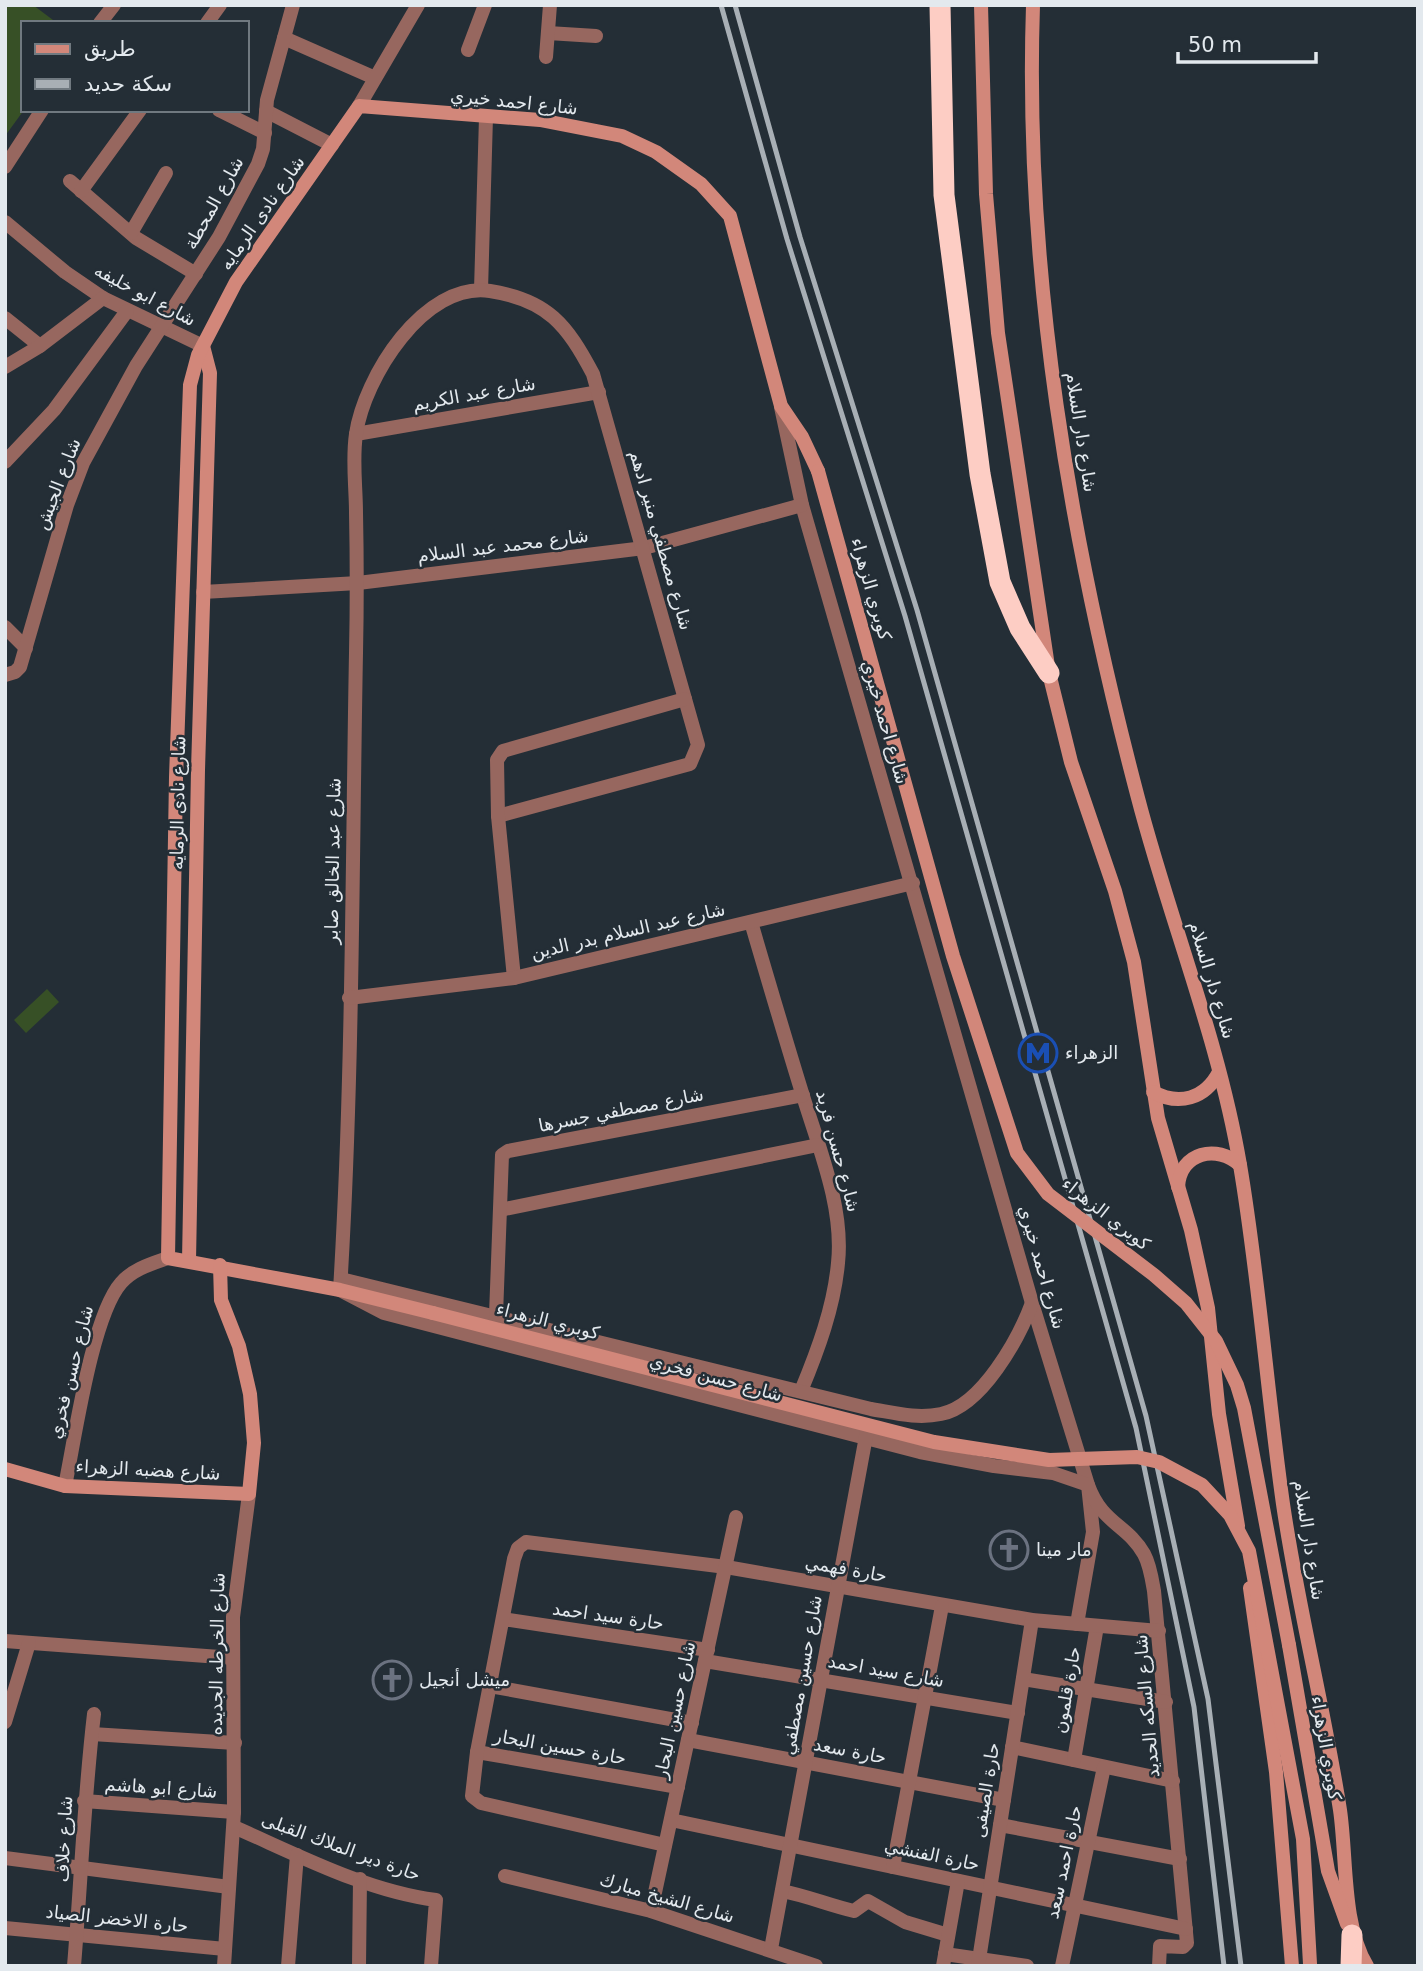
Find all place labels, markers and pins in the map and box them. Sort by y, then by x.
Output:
metro station icon: الزهراء [1017,1032,1059,1074]
place label: الزهراء [1065,1042,1118,1064]
church icon: مار مينا [988,1529,1030,1571]
place label: مار مينا [1036,1539,1092,1560]
church icon: ميشل أنجيل [371,1659,413,1701]
place label: ميشل أنجيل [419,1668,510,1690]

